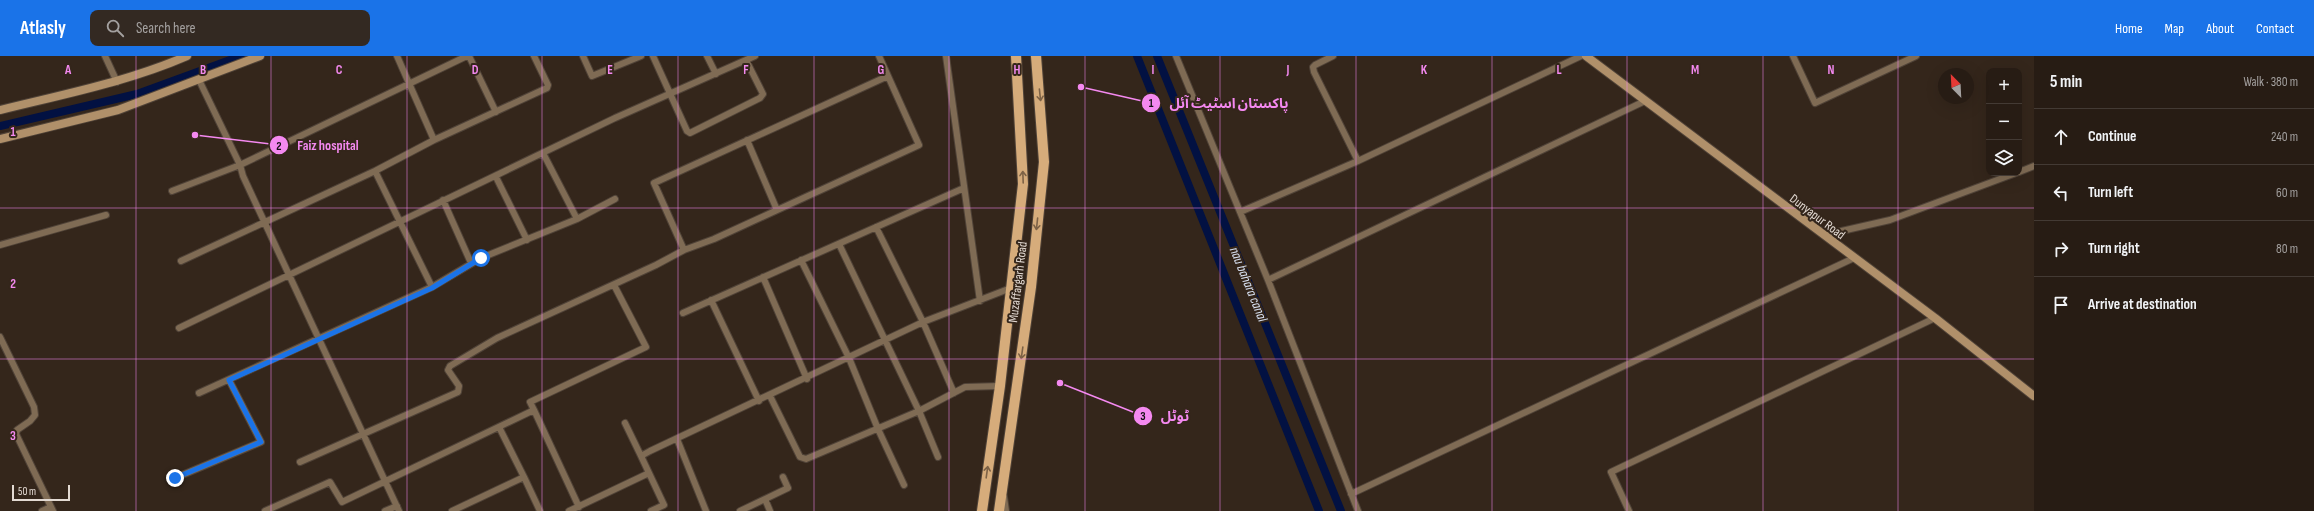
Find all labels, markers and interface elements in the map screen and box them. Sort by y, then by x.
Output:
search box [90,10,370,46]
text: Atlasly [20,17,66,40]
icon: search [104,17,126,39]
text: Search here [136,19,196,38]
text: Home [2115,20,2143,37]
text: Map [2165,20,2184,37]
text: About [2206,20,2234,37]
text: Contact [2256,20,2294,37]
text: A [64,62,72,78]
text: B [200,62,206,78]
text: C [336,62,343,78]
text: D [472,62,479,78]
text: E [607,62,613,78]
text: F [743,62,749,78]
text: G [878,62,885,78]
text: H [1014,62,1021,78]
text: I [1152,62,1155,78]
text: J [1286,62,1290,78]
text: K [1421,62,1428,78]
text: L [1556,62,1562,78]
text: M [1691,62,1699,78]
text: N [1828,62,1835,78]
north arrow [1938,68,1974,104]
map controls [1986,68,2022,176]
button: + [1986,68,2022,104]
text: 5 min [2050,72,2082,92]
text: Walk · 380 m [2243,74,2298,90]
one-way arrow [1036,88,1044,101]
callout: پاکستان اسٹیٹ آئل [1141,90,1296,116]
text: پاکستان اسٹیٹ آئل [1170,95,1288,113]
text: 1 [1149,96,1154,111]
button: − [1986,104,2022,140]
text: 1 [10,124,16,140]
icon: ahead [2050,126,2072,148]
text: Continue [2088,127,2137,146]
text: 240 m [2271,129,2298,145]
callout: Faiz hospital [269,132,367,158]
text: Faiz hospital [297,137,359,154]
text: 2 [276,139,282,154]
button: layers [1986,140,2022,176]
one-way arrow [1019,171,1027,184]
icon: left [2050,182,2072,204]
text: Turn left [2088,183,2133,202]
text: 60 m [2276,185,2298,201]
street label: Dunyapur Road [1786,191,1848,243]
one-way arrow [1034,217,1041,230]
icon: right [2050,238,2072,260]
text: Turn right [2088,239,2140,258]
street label: Muzaffargarh Road [1005,241,1031,324]
text: 80 m [2276,241,2298,257]
water label: nau bahara canal [1226,244,1271,325]
route start [472,249,490,267]
text: 2 [10,276,16,292]
icon: arrive [2050,294,2072,316]
text: Arrive at destination [2088,295,2197,314]
one-way arrow [1018,346,1026,359]
callout: ٹوٹل [1133,403,1197,429]
text: ٹوٹل [1161,408,1190,425]
text: 3 [1140,409,1146,424]
text: 3 [10,428,16,444]
one-way arrow [983,466,991,479]
route end [166,469,184,487]
scale bar [12,483,70,502]
text: 50 m [18,485,36,498]

